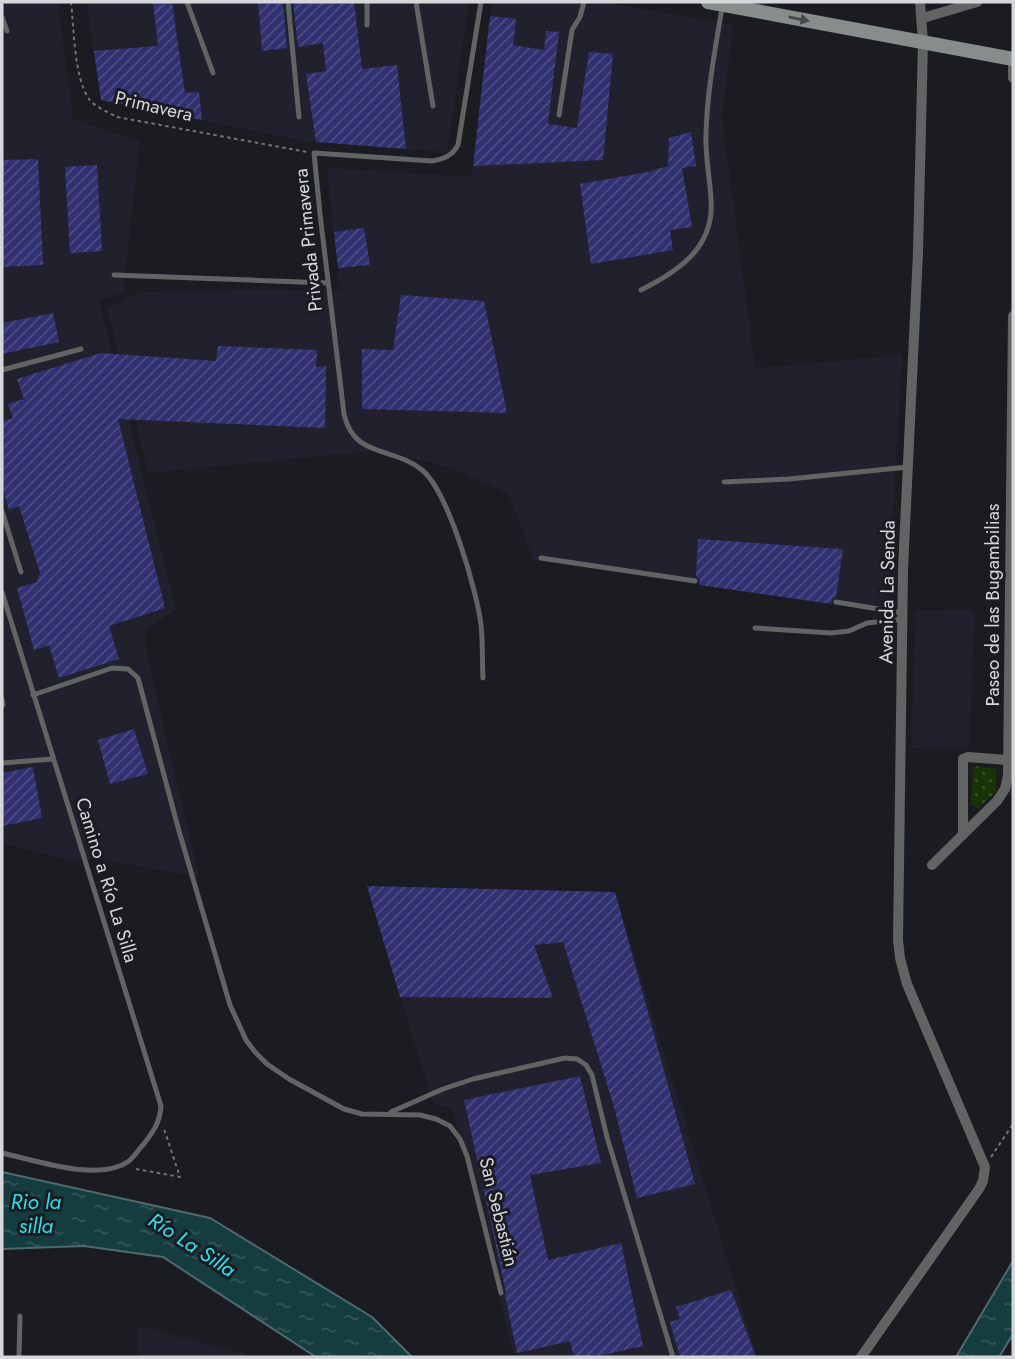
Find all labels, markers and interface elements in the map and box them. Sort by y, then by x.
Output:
one-way arrow [788,13,810,24]
street label: Primavera [113,84,195,128]
street label: Privada Primavera [287,167,329,313]
street label: Paseo de las Bugambilias [979,503,1006,706]
street label: Avenida La Senda [872,520,902,664]
street label: Camino a Río La Silla [69,794,145,966]
street label: San Sebastián [472,1155,526,1269]
water label: Rio la silla [11,1187,62,1241]
water label: Río La Silla [142,1206,242,1285]

